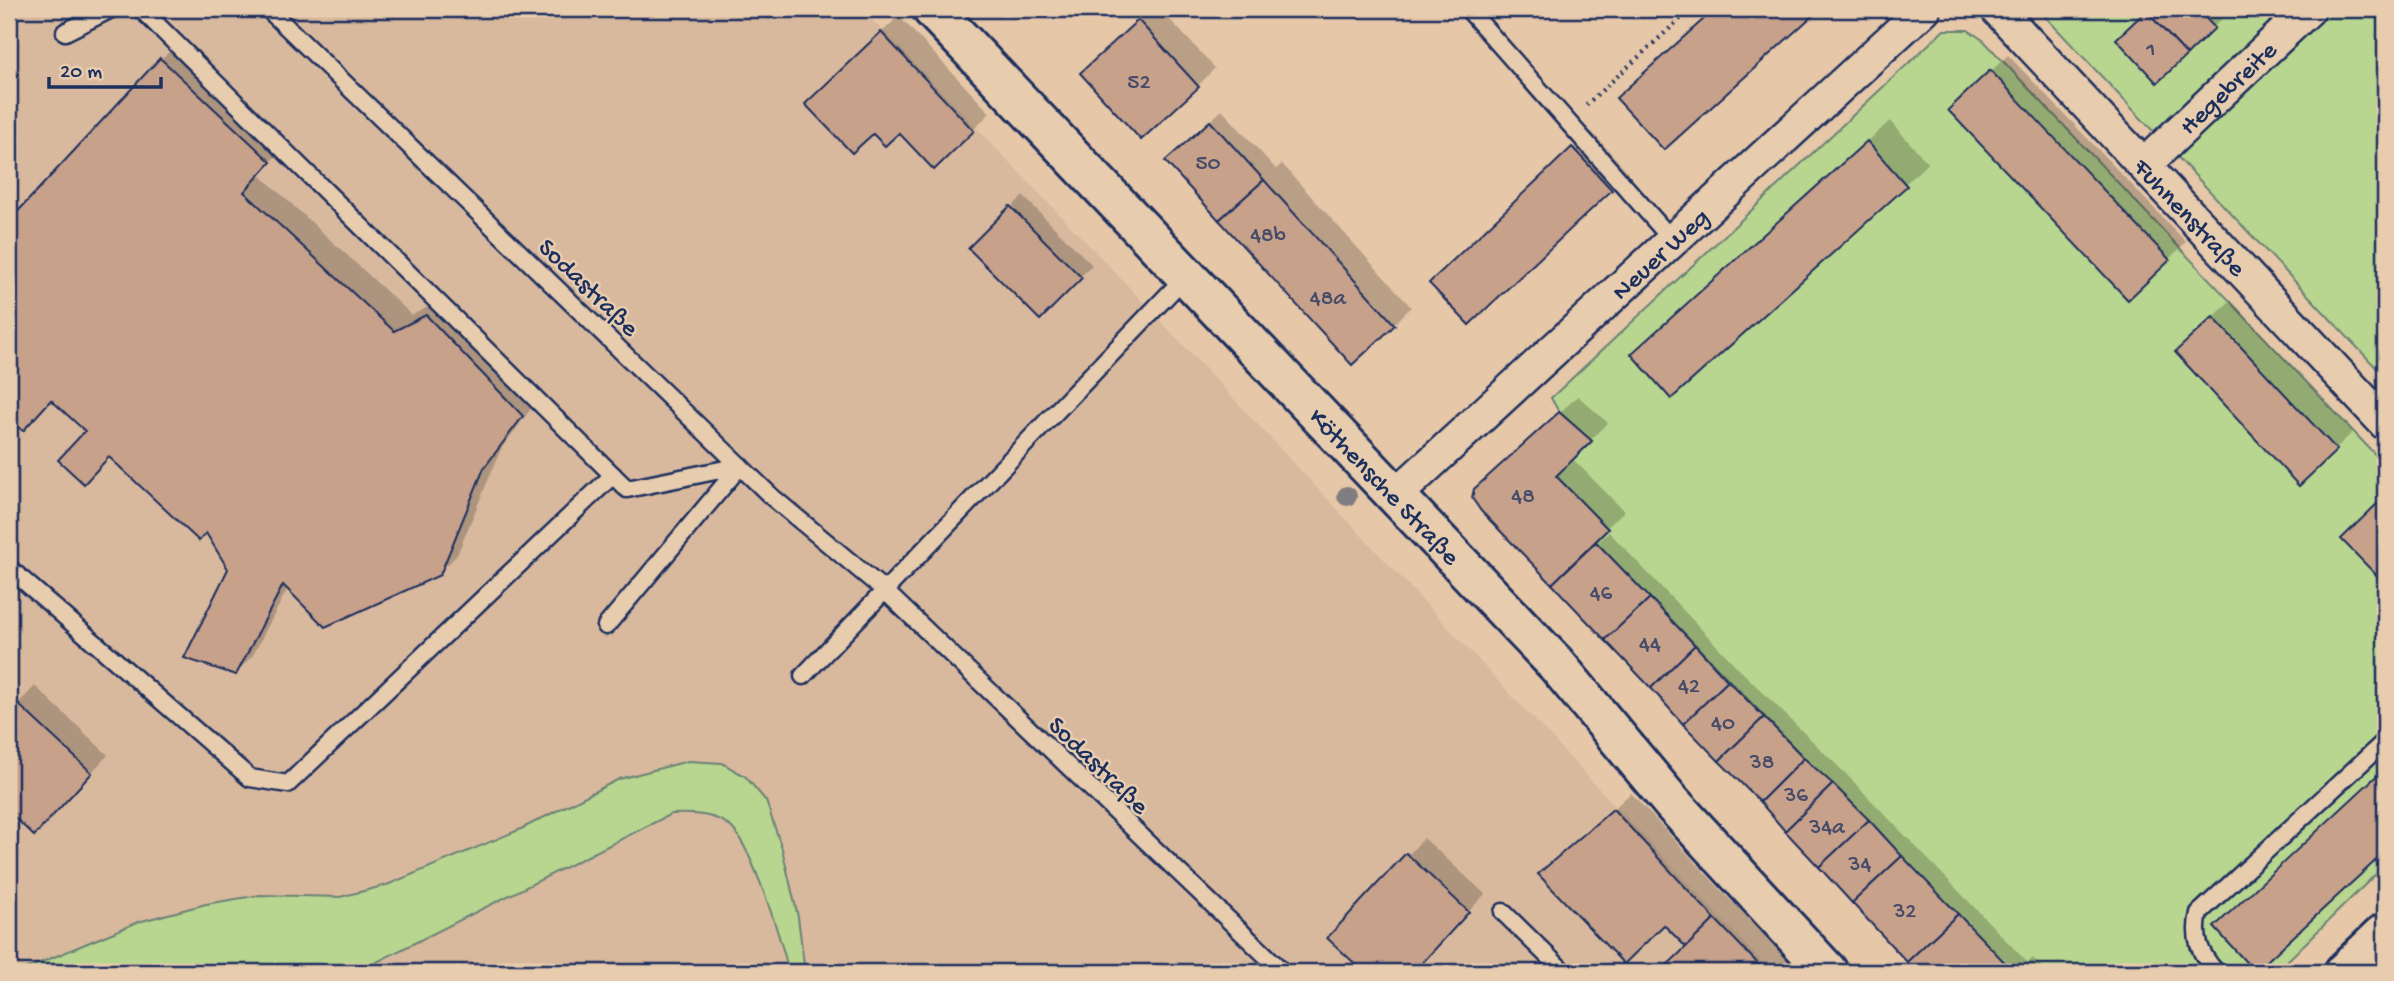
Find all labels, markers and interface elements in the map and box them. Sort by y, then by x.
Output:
street label: Hegebreite [2175,36,2286,143]
house number: 1 [2145,37,2156,64]
scale bar [49,46,161,90]
text: 20 m [60,61,102,86]
house number: 52 [1127,70,1151,97]
house number: 50 [1195,151,1221,178]
street label: Fuhnenstraße [2124,153,2251,285]
street label: Neuer Weg [1607,204,1717,309]
house number: 48b [1250,223,1286,250]
street label: Sodastraße [530,234,644,345]
house number: 48a [1310,286,1347,313]
street label: Köthensche Straße [1300,403,1465,574]
house number: 48 [1511,484,1535,511]
house number: 46 [1590,581,1613,608]
house number: 44 [1639,632,1661,659]
house number: 42 [1678,674,1700,701]
house number: 40 [1711,711,1735,738]
street label: Sodastraße [1040,712,1154,823]
house number: 38 [1749,750,1774,777]
house number: 36 [1783,783,1808,810]
house number: 34a [1808,815,1846,842]
house number: 34 [1848,852,1872,879]
house number: 32 [1892,899,1917,926]

